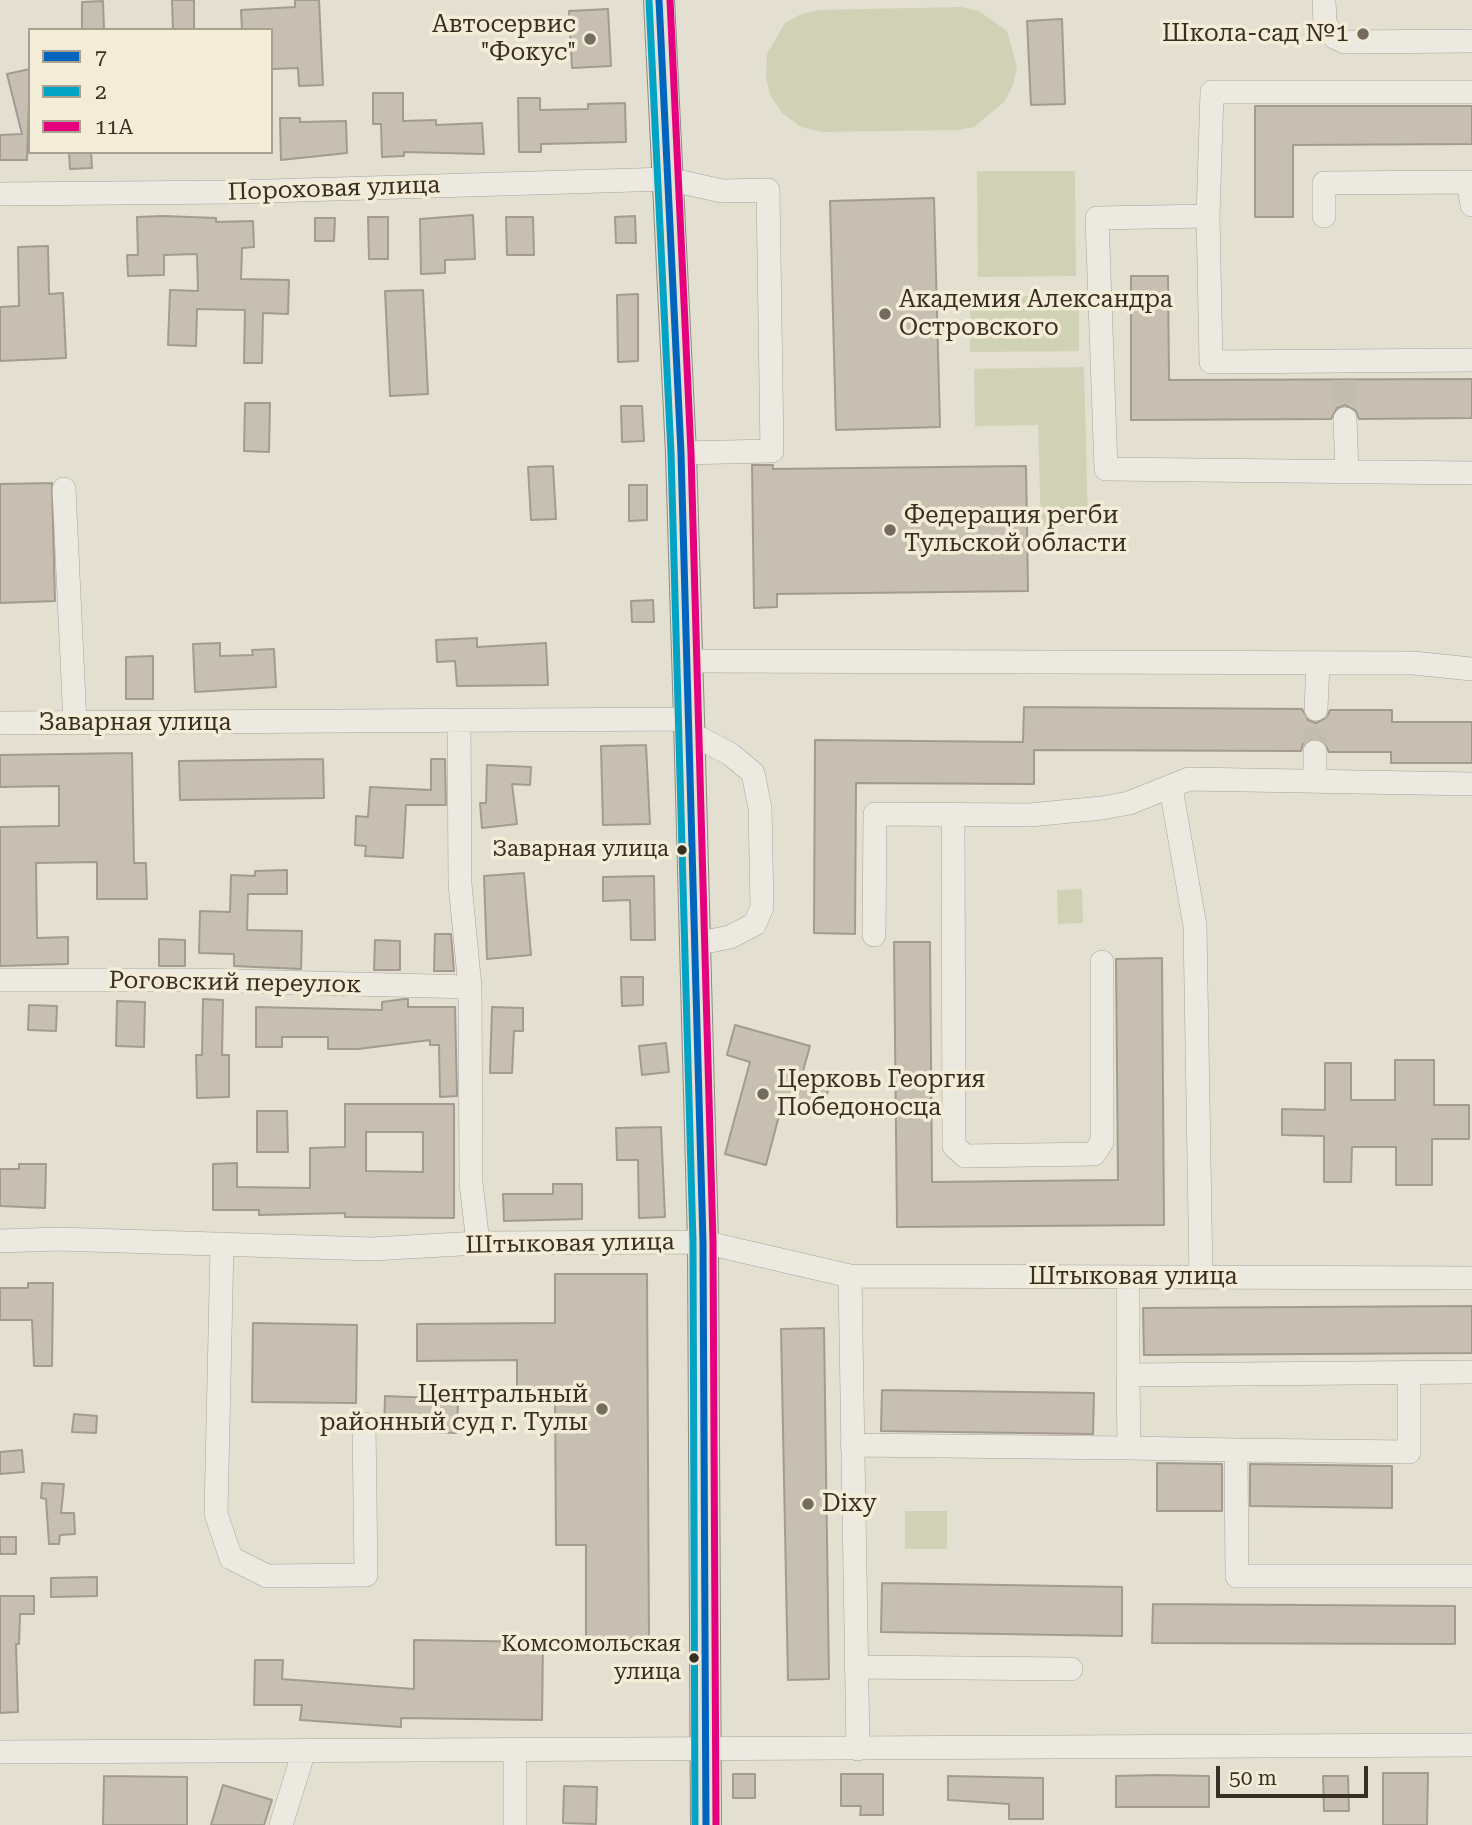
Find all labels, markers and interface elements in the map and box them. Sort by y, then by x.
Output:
place label: Автосервис "Фокус" [432,11,576,67]
place label: Школа-сад №1 [1162,20,1349,48]
marker: Школа-сад №1 [1355,26,1371,42]
legend [28,28,273,154]
marker: Автосервис "Фокус" [582,31,598,47]
text: 7 [95,45,107,69]
text: 2 [95,80,107,104]
text: 11А [95,115,133,139]
street label: Пороховая улица [227,171,441,207]
place label: Академия Александра Островского [899,286,1173,342]
marker: Академия Александра Островского [877,306,893,322]
place label: Федерация регби Тульской области [904,502,1127,558]
marker: Федерация регби Тульской области [882,522,898,538]
street label: Заварная улица [39,709,231,737]
place label: Заварная улица [492,837,669,863]
marker: Заварная улица [675,843,689,857]
street label: Роговский переулок [108,966,362,1000]
place label: Церковь Георгия Победоносца [777,1066,986,1122]
marker: Церковь Георгия Победоносца [755,1086,771,1102]
street label: Штыковая улица [465,1228,675,1260]
street label: Штыковая улица [1028,1263,1238,1291]
place label: Центральный районный суд г. Тулы [320,1381,588,1437]
marker: Центральный районный суд г. Тулы [594,1401,610,1417]
place label: Dixy [822,1490,877,1518]
marker: Dixy [800,1496,816,1512]
place label: Комсомольская улица [501,1632,681,1684]
marker: Комсомольская улица [687,1651,701,1665]
scale bar [1220,1752,1372,1796]
text: 50 m [1229,1766,1277,1790]

